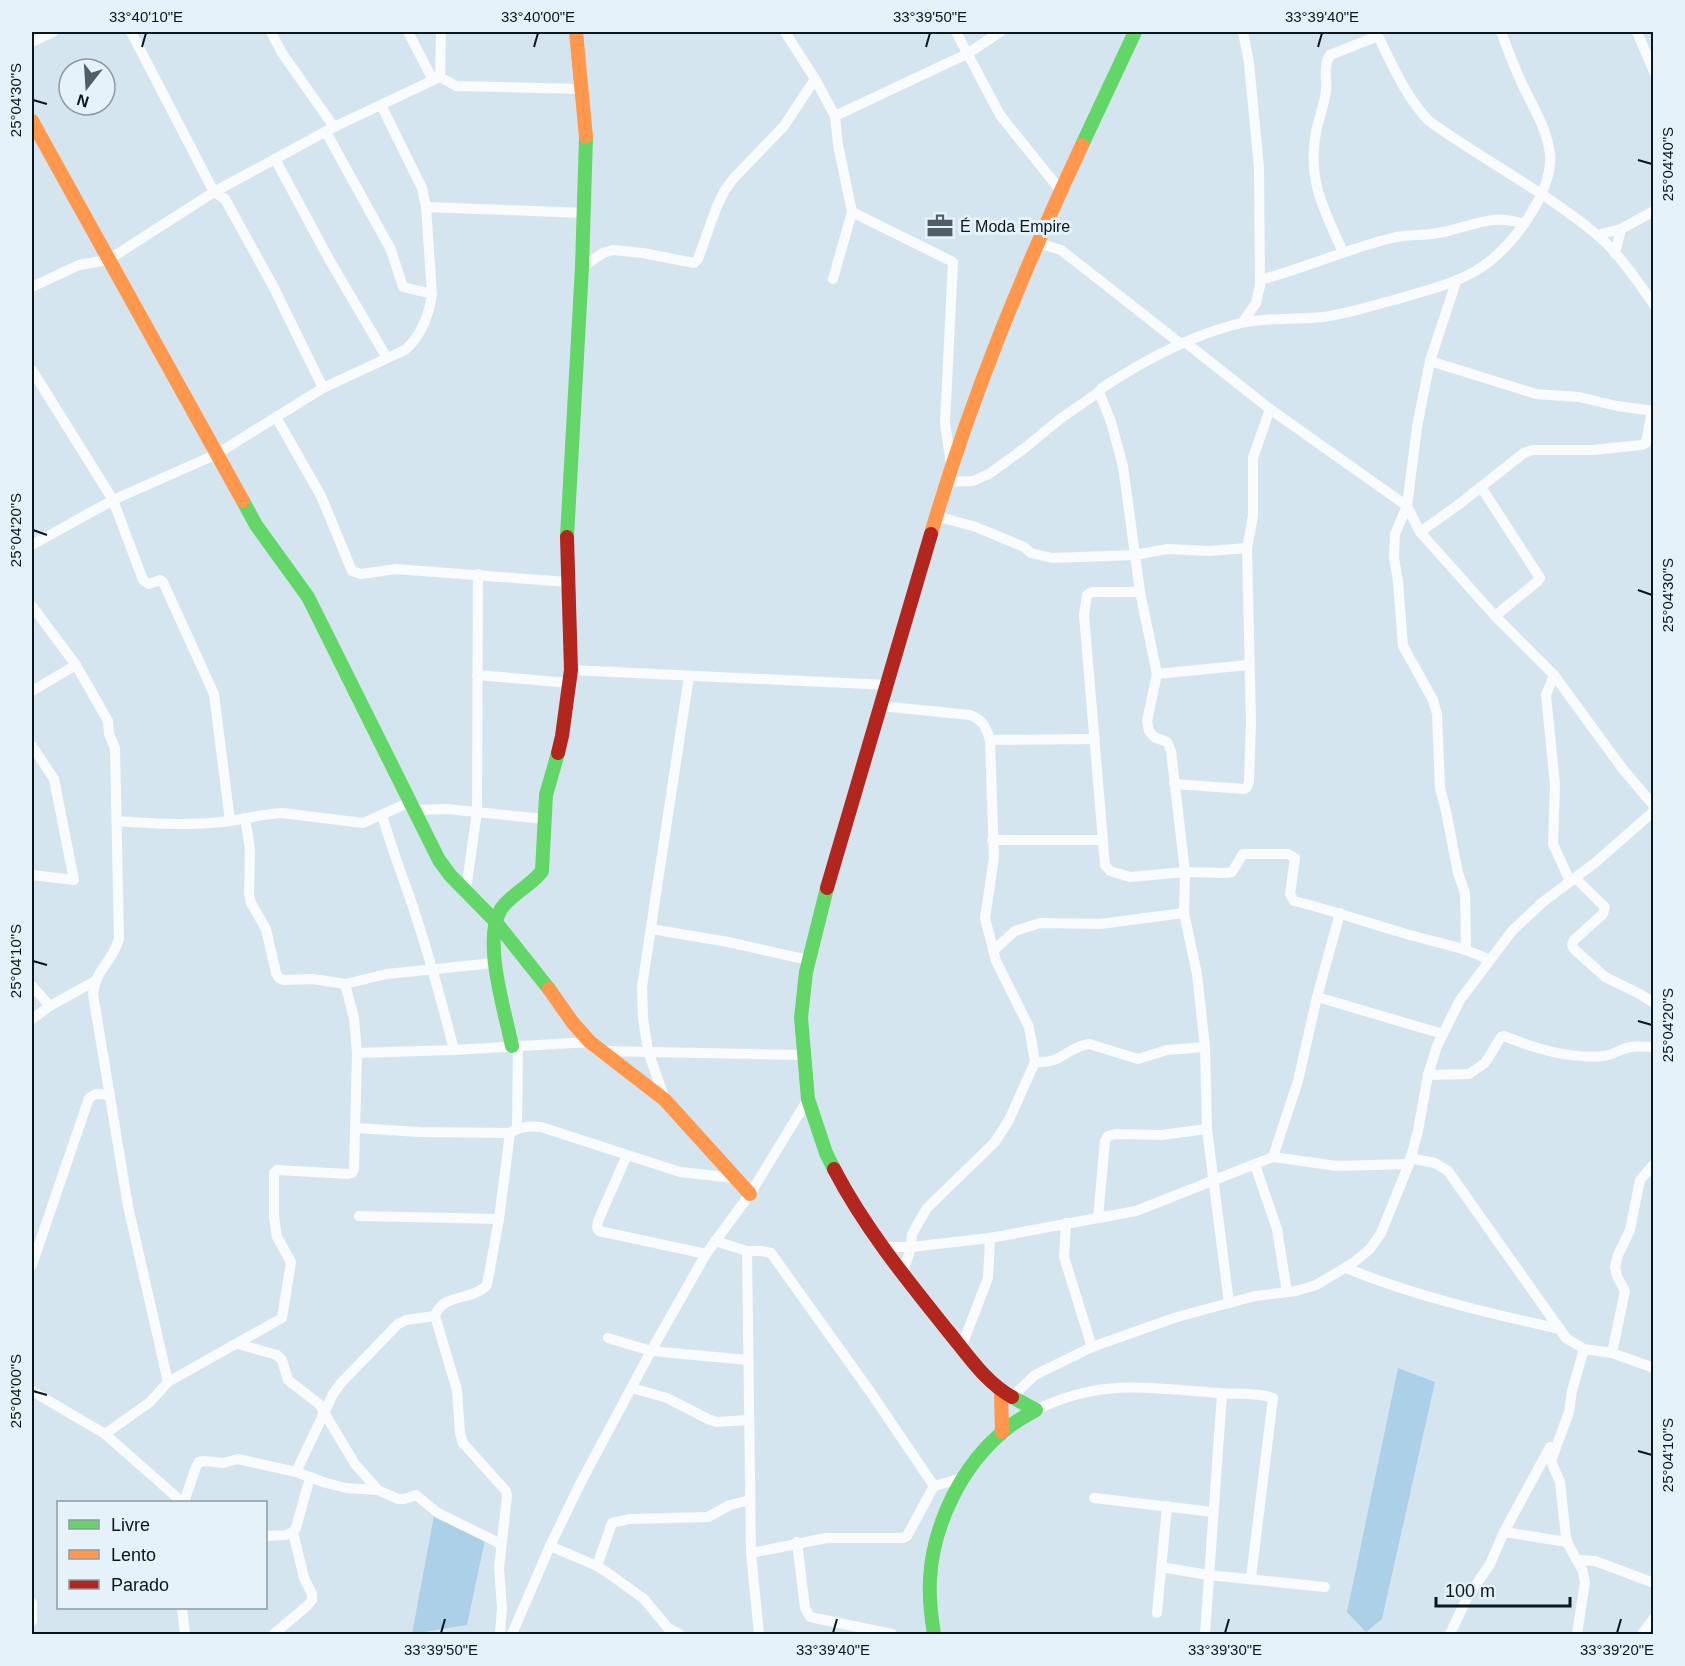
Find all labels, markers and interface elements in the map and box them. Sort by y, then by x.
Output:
text: 33°40'10"E [109,8,183,25]
text: 33°40'00"E [501,8,575,25]
text: 33°39'50"E [893,8,967,25]
text: 33°39'40"E [1285,8,1359,25]
north arrow [57,57,117,117]
text: 25°04'30"S [7,63,24,137]
text: N [75,91,91,111]
text: 25°04'40"S [1659,127,1676,201]
office icon: É Moda Empire [925,211,955,241]
place label: É Moda Empire [960,217,1070,235]
text: 25°04'20"S [7,493,24,567]
text: 25°04'30"S [1659,558,1676,632]
text: 25°04'10"S [7,924,24,998]
text: 25°04'20"S [1659,988,1676,1062]
text: 25°04'00"S [7,1354,24,1428]
text: 25°04'10"S [1659,1418,1676,1492]
legend [57,1501,267,1609]
text: Livre [111,1515,150,1535]
text: Lento [111,1545,156,1565]
scale bar [1436,1570,1570,1608]
text: Parado [111,1575,169,1595]
text: 100 m [1445,1581,1495,1601]
text: 33°39'50"E [404,1641,478,1658]
text: 33°39'40"E [796,1641,870,1658]
text: 33°39'30"E [1188,1641,1262,1658]
text: 33°39'20"E [1580,1641,1654,1658]

